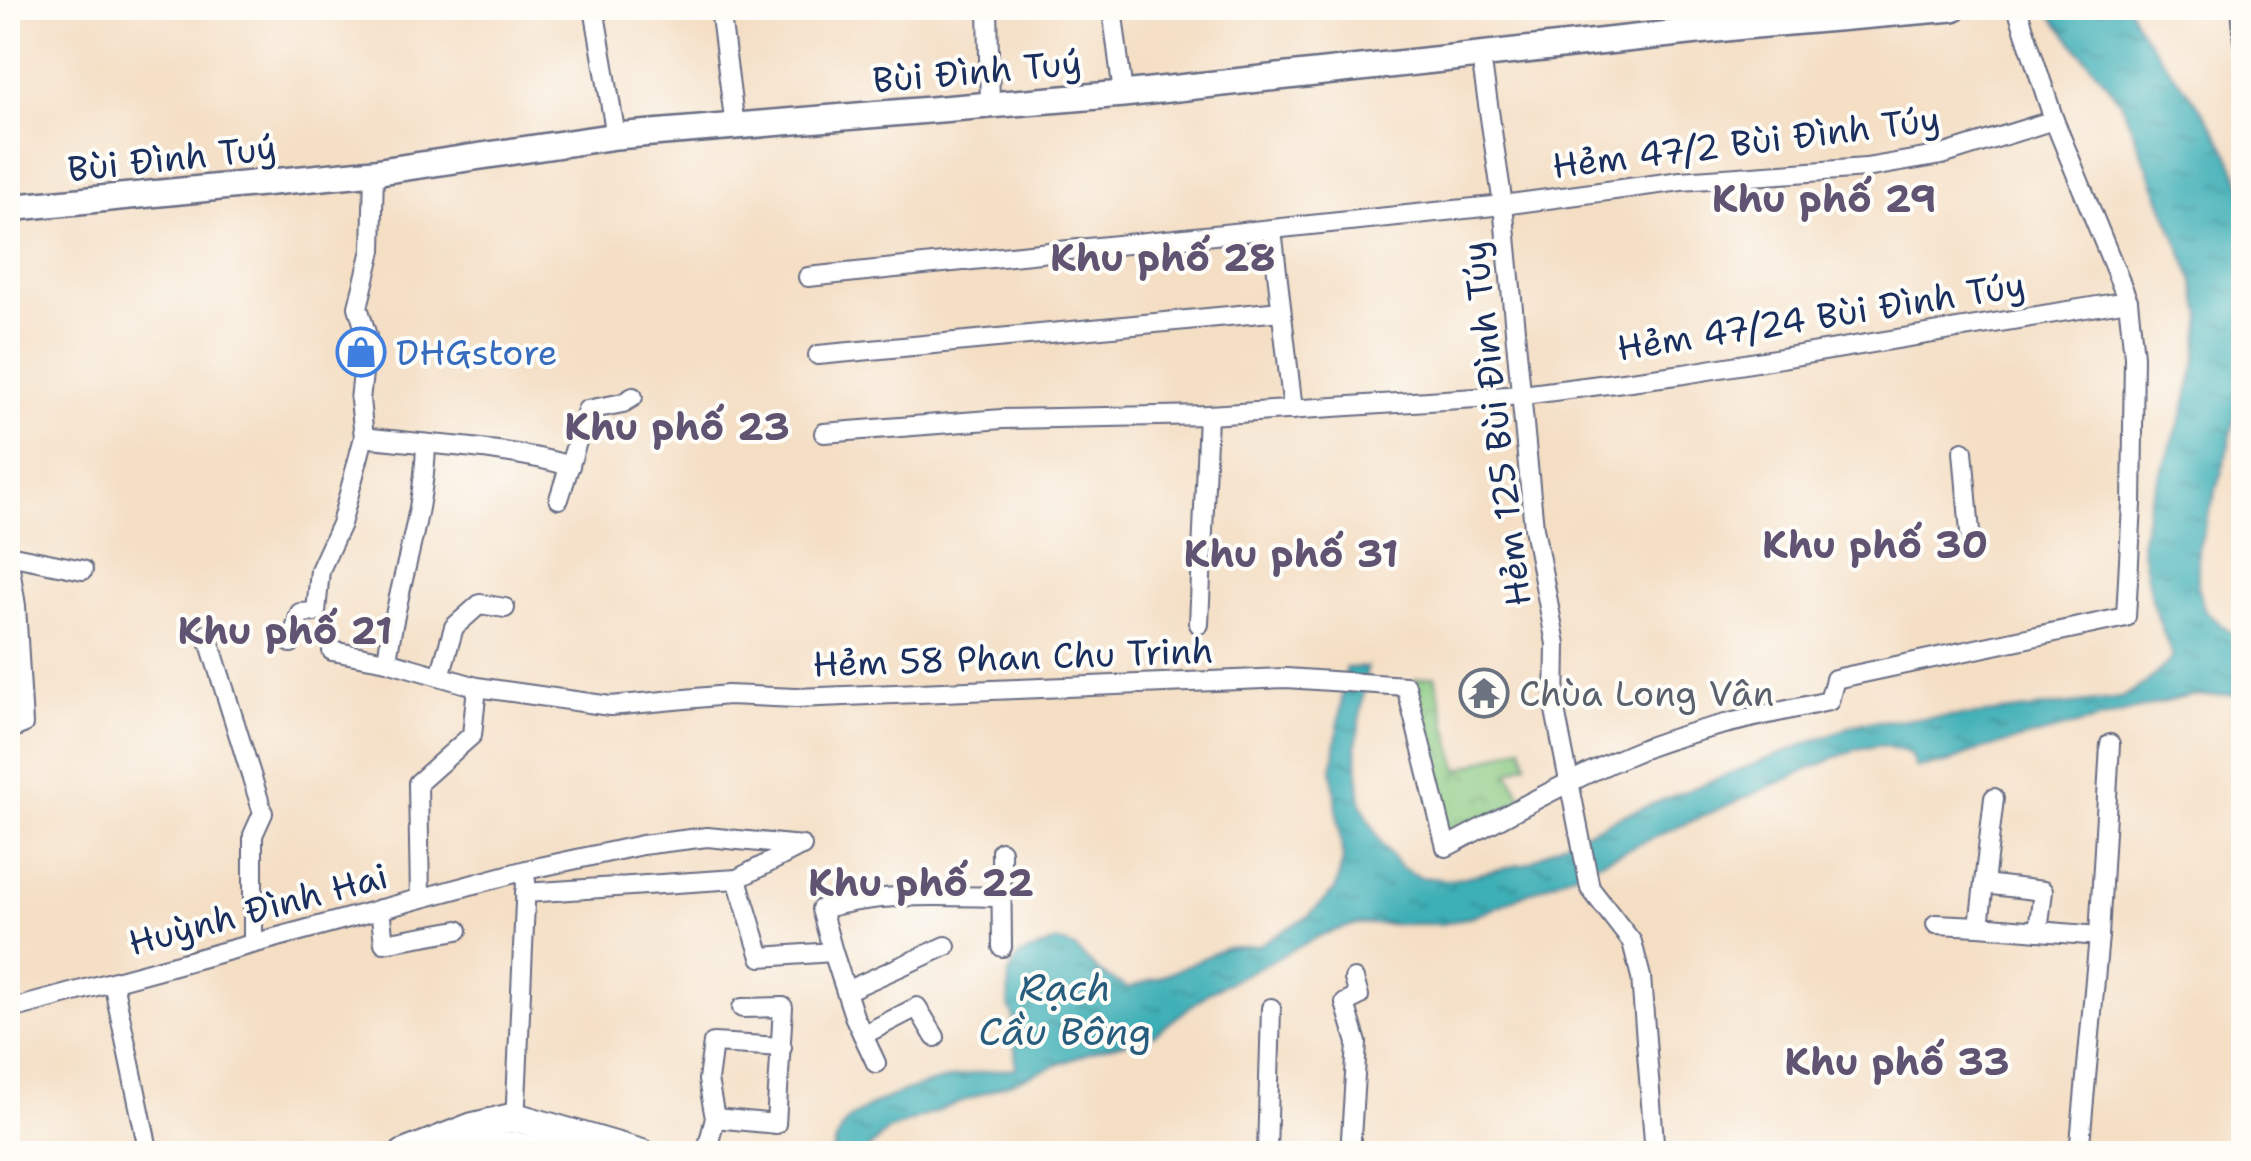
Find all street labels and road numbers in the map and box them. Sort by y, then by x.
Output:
street label: Bùi Đình Tuý [871,38,1083,104]
street label: Hẻm 47/2 Bùi Đình Túy [1550,95,1942,189]
street label: Bùi Đình Tuý [65,124,279,192]
street label: Hẻm 125 Bùi Đình Túy [1450,239,1542,609]
street label: Hẻm 47/24 Bùi Đình Túy [1614,261,2028,371]
street label: Hẻm 58 Phan Chu Trinh [812,627,1214,687]
street label: Huỳnh Đình Hai [123,852,393,966]

